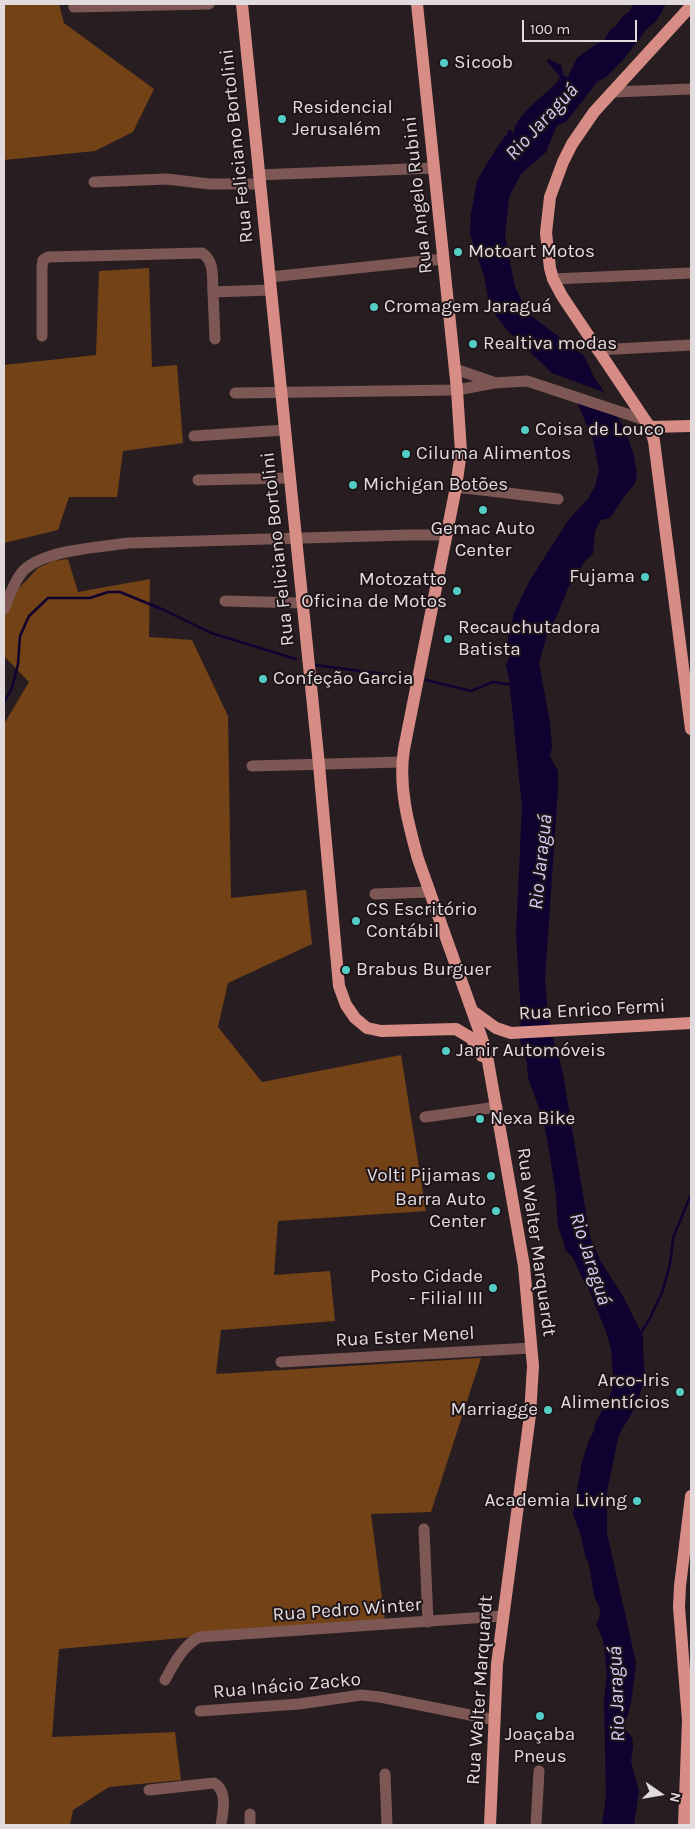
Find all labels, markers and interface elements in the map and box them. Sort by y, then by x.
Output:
scale bar [525,10,640,42]
text: 100 m [530,20,570,38]
street label: Rua Feliciano Bortolini [215,48,259,244]
place label: Sicoob [454,52,513,74]
marker: Sicoob [438,57,450,69]
water label: Rio Jaraguá [501,79,583,165]
place label: Residencial Jerusalém [292,97,393,141]
marker: Residencial Jerusalém [276,113,288,125]
street label: Rua Angelo Rubini [398,115,438,275]
place label: Motoart Motos [468,241,595,263]
marker: Motoart Motos [452,246,464,258]
place label: Cromagem Jaraguá [384,296,552,318]
marker: Cromagem Jaraguá [368,301,380,313]
place label: Realtiva modas [483,333,617,355]
marker: Realtiva modas [467,338,479,350]
place label: Coisa de Louco [535,419,664,441]
marker: Coisa de Louco [519,424,531,436]
place label: Ciluma Alimentos [416,443,571,465]
marker: Ciluma Alimentos [400,448,412,460]
street label: Rua Feliciano Bortolini [256,451,300,647]
place label: Michigan Botões [363,474,508,496]
marker: Michigan Botões [347,479,359,491]
marker: Gemac Auto Center [477,504,489,516]
place label: Gemac Auto Center [431,518,535,562]
place label: Fujama [569,566,635,588]
place label: Motozatto Oficina de Motos [301,569,447,613]
marker: Fujama [639,571,651,583]
marker: Motozatto Oficina de Motos [451,585,463,597]
place label: Recauchutadora Batista [458,617,601,661]
marker: Recauchutadora Batista [442,633,454,645]
place label: Confeção Garcia [273,668,413,690]
marker: Confeção Garcia [257,673,269,685]
water label: Rio Jaraguá [524,813,558,911]
place label: CS Escritório Contábil [366,899,477,943]
marker: CS Escritório Contábil [350,915,362,927]
place label: Brabus Burguer [356,959,491,981]
marker: Brabus Burguer [340,964,352,976]
street label: Rua Enrico Fermi [518,995,666,1025]
place label: Janir Automóveis [456,1040,606,1062]
marker: Janir Automóveis [440,1045,452,1057]
place label: Nexa Bike [490,1108,575,1130]
marker: Nexa Bike [474,1113,486,1125]
street label: Rua Walter Marquardt [511,1146,561,1338]
place label: Volti Pijamas [367,1165,481,1187]
marker: Volti Pijamas [485,1170,497,1182]
place label: Barra Auto Center [395,1189,486,1233]
marker: Barra Auto Center [490,1205,502,1217]
water label: Rio Jaraguá [564,1210,616,1308]
place label: Posto Cidade - Filial III [370,1266,483,1310]
marker: Posto Cidade - Filial III [487,1282,499,1294]
street label: Rua Ester Menel [335,1322,475,1352]
place label: Arco-Iris Alimentícios [560,1370,670,1414]
marker: Arco-Iris Alimentícios [674,1386,686,1398]
place label: Marriagge [450,1399,538,1421]
marker: Marriagge [542,1404,554,1416]
place label: Academia Living [484,1490,627,1512]
marker: Academia Living [631,1495,643,1507]
street label: Rua Pedro Winter [272,1593,422,1627]
street label: Rua Walter Marquardt [462,1594,498,1786]
water label: Rio Jaraguá [603,1646,631,1742]
street label: Rua Inácio Zacko [212,1668,362,1704]
marker: Joaçaba Pneus [534,1710,546,1722]
place label: Joaçaba Pneus [505,1724,575,1768]
north arrow [635,1769,685,1819]
text: N [666,1791,685,1804]

